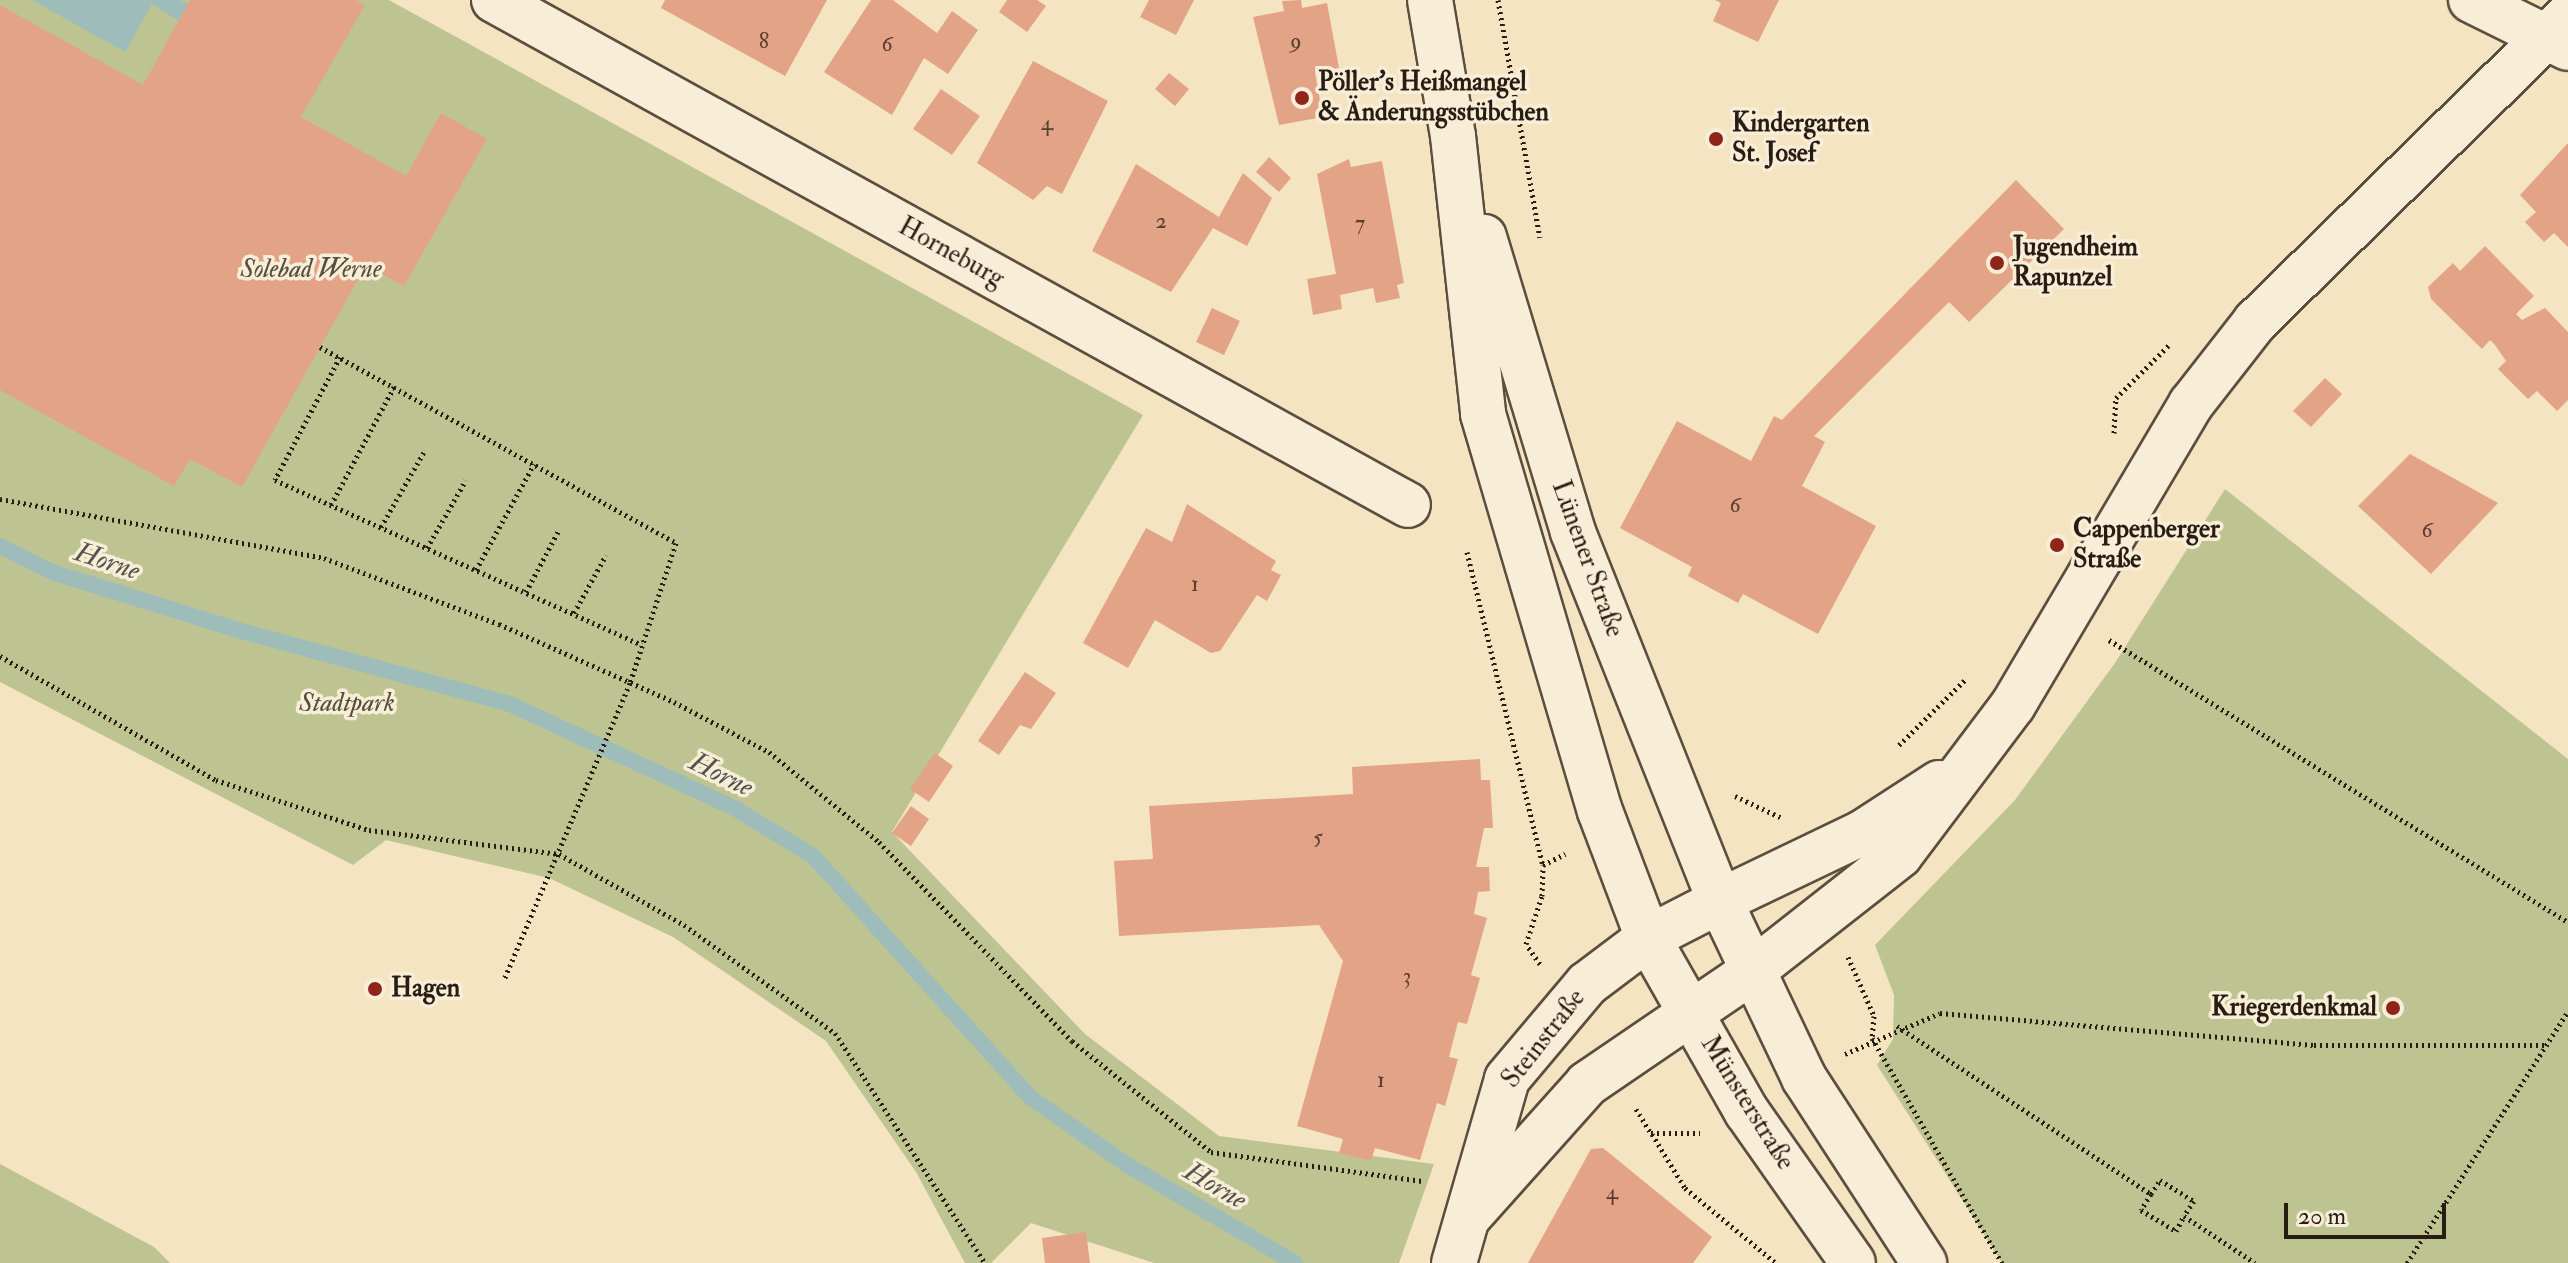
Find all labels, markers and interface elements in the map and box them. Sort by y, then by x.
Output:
house number: 8 [759,29,769,55]
house number: 9 [1290,29,1302,55]
house number: 6 [881,32,893,58]
place label: Pöller's Heißmangel & Änderungsstübchen [1318,67,1549,128]
marker: Pöller's Heißmangel & Änderungsstübchen [1293,89,1311,107]
place label: Kindergarten St. Josef [1732,108,1870,170]
house number: 4 [1041,111,1053,137]
marker: Kindergarten St. Josef [1707,130,1725,148]
house number: 2 [1155,209,1167,235]
street label: Horneburg [893,211,1009,295]
house number: 7 [1355,211,1365,237]
place label: Jugendheim Rapunzel [2013,232,2138,294]
park label: Solebad Werne [240,254,382,286]
marker: Jugendheim Rapunzel [1988,254,2006,272]
street label: Lünener Straße [1544,477,1630,641]
house number: 6 [1729,493,1741,519]
place label: Cappenberger Straße [2073,514,2220,576]
house number: 6 [2421,518,2433,544]
water label: Horne [70,536,144,588]
marker: Cappenberger Straße [2048,536,2066,554]
house number: 1 [1191,572,1199,598]
park label: Stadtpark [299,688,395,720]
water label: Horne [684,745,758,805]
house number: 5 [1313,825,1323,851]
house number: 3 [1403,964,1411,990]
place label: Hagen [391,973,460,1005]
marker: Hagen [366,980,384,998]
street label: Steinstraße [1496,983,1592,1095]
place label: Kriegerdenkmal [2211,992,2377,1024]
marker: Kriegerdenkmal [2384,999,2402,1017]
street label: Münsterstraße [1693,1030,1801,1176]
house number: 1 [1377,1068,1385,1094]
water label: Horne [1178,1155,1252,1217]
house number: 4 [1606,1180,1618,1206]
scale bar [2288,1187,2450,1237]
text: 20 m [2298,1201,2346,1232]

